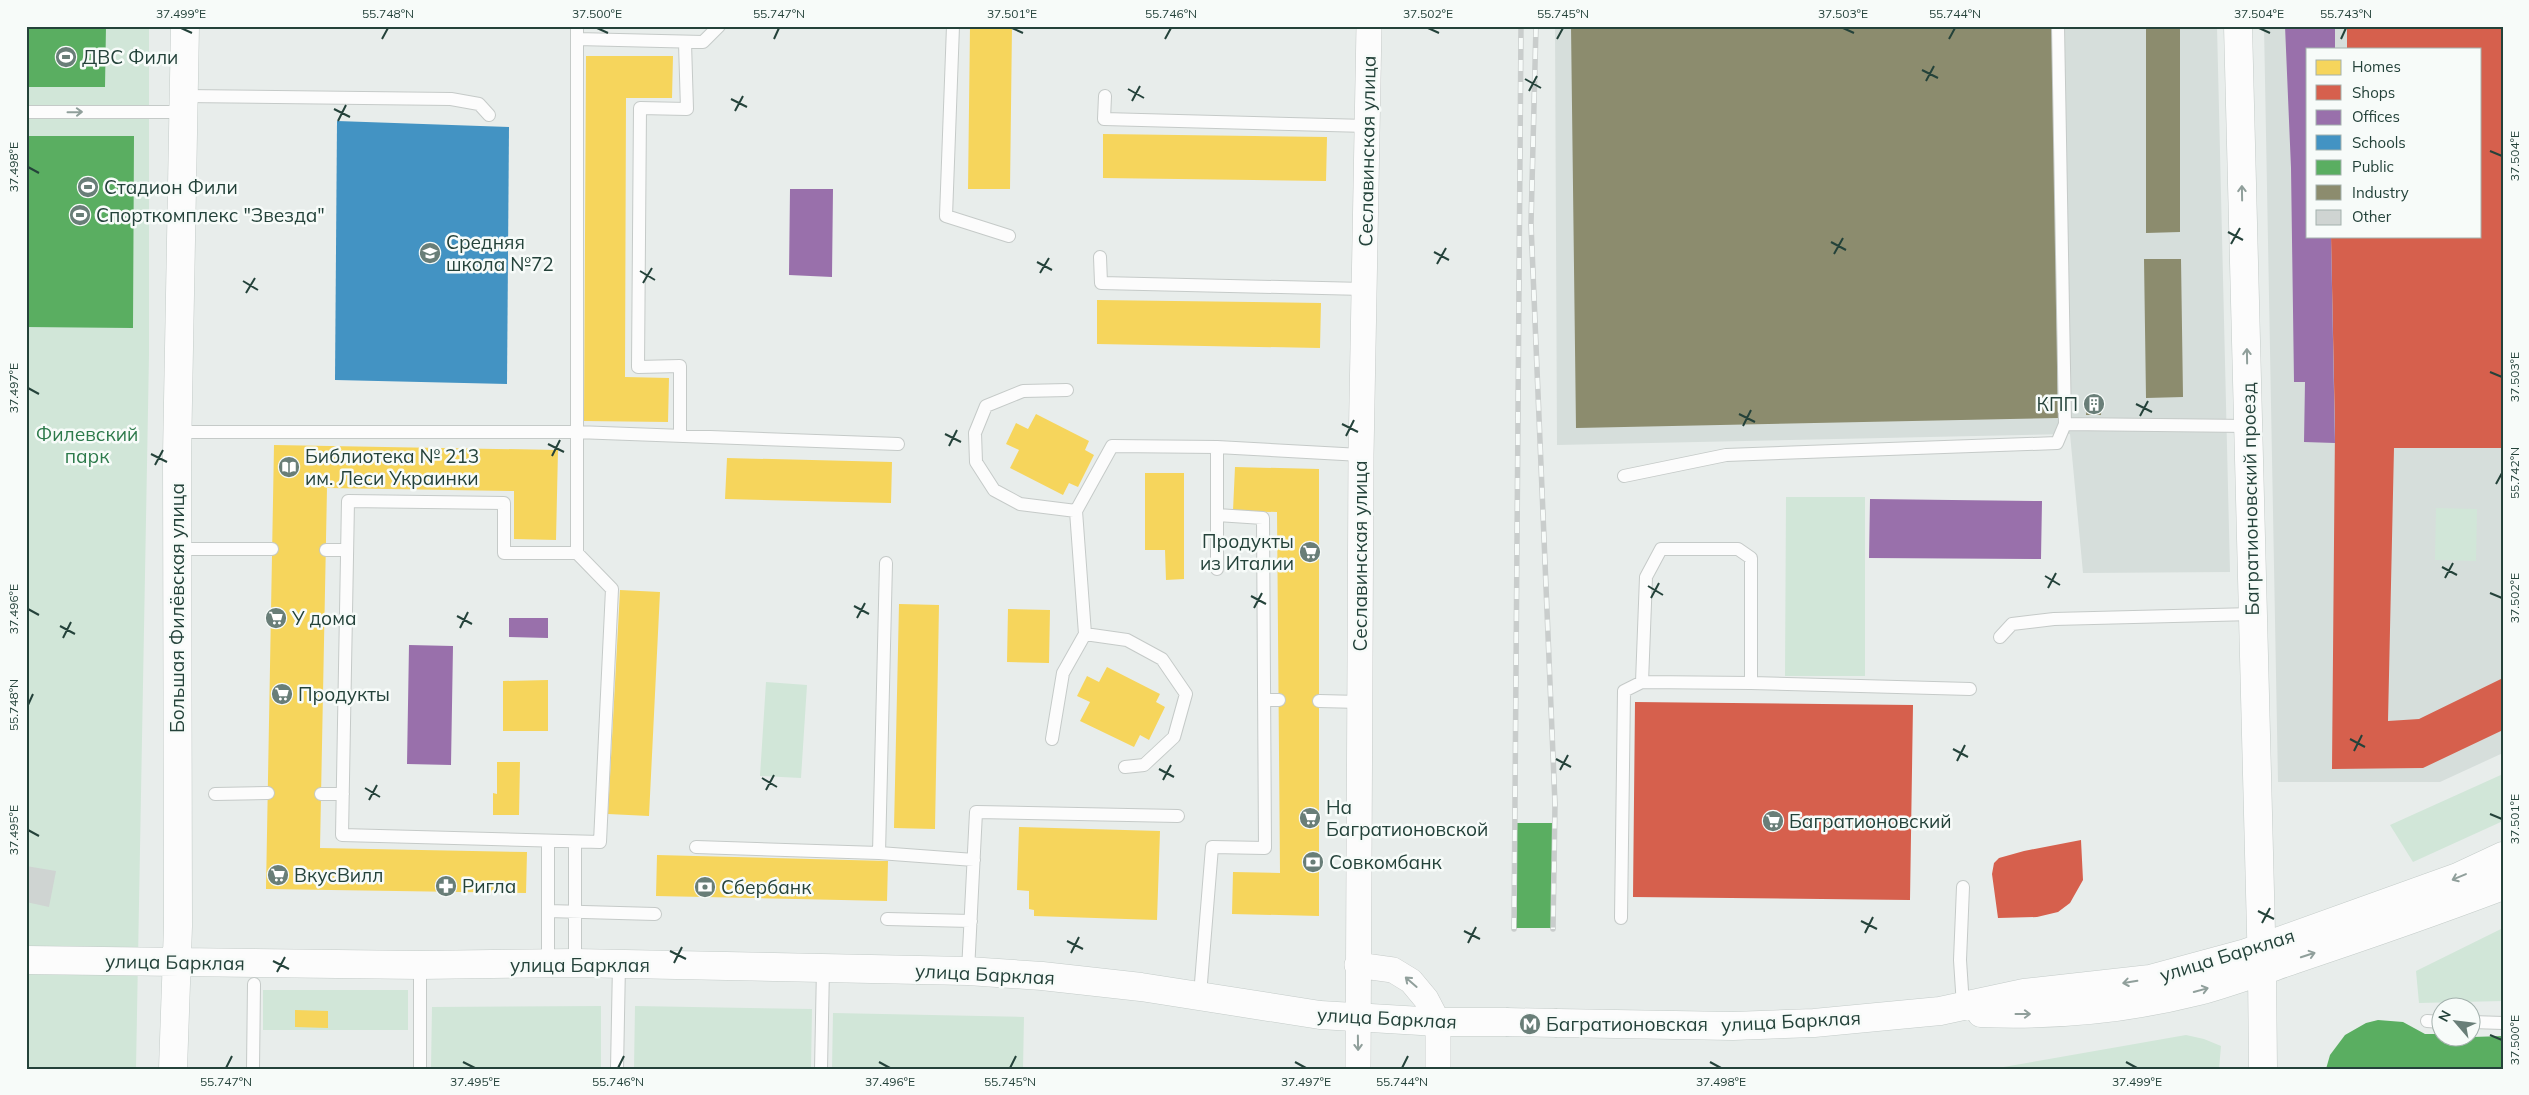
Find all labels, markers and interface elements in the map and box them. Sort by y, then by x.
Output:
text: 37.499°E [156,6,206,21]
text: 55.748°N [362,6,414,21]
text: 37.500°E [572,6,622,21]
text: 55.747°N [753,6,805,21]
text: 37.501°E [987,6,1037,21]
text: 55.746°N [1145,6,1197,21]
text: 37.502°E [1403,6,1453,21]
text: 55.745°N [1537,6,1589,21]
text: 37.503°E [1818,6,1868,21]
text: 55.744°N [1929,6,1981,21]
text: 37.504°E [2234,6,2284,21]
text: 55.743°N [2320,6,2372,21]
sports icon: ДВС Фили [54,45,78,69]
place label: ДВС Фили [82,45,178,69]
legend [2306,48,2482,238]
street label: Сеславинская улица [1353,55,1381,247]
text: Homes [2352,57,2401,76]
text: Shops [2352,83,2395,102]
one-way arrow [66,107,83,117]
text: Offices [2352,107,2400,126]
text: 37.504°E [2507,131,2522,181]
text: Schools [2352,133,2406,152]
text: 37.498°E [6,142,21,192]
text: Public [2352,157,2394,176]
sports icon: Стадион Фили [76,175,100,199]
place label: Стадион Фили [104,175,238,199]
text: Industry [2352,183,2409,202]
one-way arrow [2238,185,2247,201]
sports icon: Спорткомплекс "Звезда" [68,203,92,227]
place label: Спорткомплекс "Звезда" [96,203,325,227]
text: Other [2352,207,2392,226]
place label: Средняя школа №72 [446,230,554,276]
school or university icon: Средняя школа №72 [418,241,442,265]
one-way arrow [2242,348,2251,364]
text: 37.503°E [2507,352,2522,402]
text: 37.497°E [6,363,21,413]
street label: Багратионовский проезд [2236,382,2264,616]
place label: КПП [2036,392,2078,416]
building icon: КПП [2082,392,2106,416]
park label: Филевский парк [36,422,138,468]
place label: Библиотека № 213 им. Леси Украинки [305,444,479,490]
text: 55.742°N [2507,447,2522,499]
library icon: Библиотека № 213 им. Леси Украинки [277,455,301,479]
street label: Сеславинская улица [1348,460,1372,652]
street label: Большая Филёвская улица [165,483,189,733]
place label: Продукты из Италии [1200,529,1294,575]
supermarket icon: Продукты из Италии [1298,540,1322,564]
text: 37.502°E [2507,573,2522,623]
text: 37.496°E [6,584,21,634]
supermarket icon: У дома [264,606,288,630]
place label: У дома [291,606,357,630]
text: 55.748°N [6,679,21,731]
supermarket icon: Продукты [270,682,294,706]
place label: Продукты [298,682,390,706]
text: 37.501°E [2507,794,2522,844]
place label: На Багратионовской [1326,795,1488,841]
text: 37.495°E [6,805,21,855]
supermarket icon: На Багратионовской [1298,806,1322,830]
supermarket icon: Багратионовский [1761,809,1785,833]
place label: Багратионовский [1789,809,1952,833]
bank icon: Совкомбанк [1301,850,1325,874]
place label: Совкомбанк [1329,850,1443,874]
supermarket icon: ВкусВилл [266,863,290,887]
place label: ВкусВилл [294,863,383,887]
one-way arrow [2452,872,2467,882]
pharmacy icon: Ригла [434,874,458,898]
place label: Ригла [462,874,516,898]
bank icon: Сбербанк [693,875,717,899]
place label: Сбербанк [721,875,812,899]
street label: улица Барклая [2157,923,2297,987]
street label: улица Барклая [105,949,245,975]
one-way arrow [2300,950,2316,959]
street label: улица Барклая [510,953,650,977]
street label: улица Барклая [915,958,1055,990]
one-way arrow [1404,977,1417,988]
one-way arrow [2122,977,2138,987]
one-way arrow [2193,984,2209,994]
north arrow [2432,998,2482,1048]
street label: улица Барклая [1317,1002,1457,1034]
street label: улица Барклая [1721,1005,1861,1037]
text: N [2434,1007,2455,1025]
one-way arrow [2014,1009,2031,1019]
metro station icon: Багратионовская [1518,1012,1542,1036]
place label: Багратионовская [1546,1012,1708,1036]
text: 37.500°E [2507,1015,2522,1065]
one-way arrow [1353,1035,1362,1051]
text: 55.747°N [200,1074,252,1089]
text: 37.495°E [450,1074,500,1089]
text: 55.746°N [592,1074,644,1089]
text: 37.496°E [865,1074,915,1089]
text: 55.745°N [984,1074,1036,1089]
text: 37.497°E [1281,1074,1331,1089]
text: 55.744°N [1376,1074,1428,1089]
text: 37.498°E [1696,1074,1746,1089]
text: 37.499°E [2112,1074,2162,1089]

